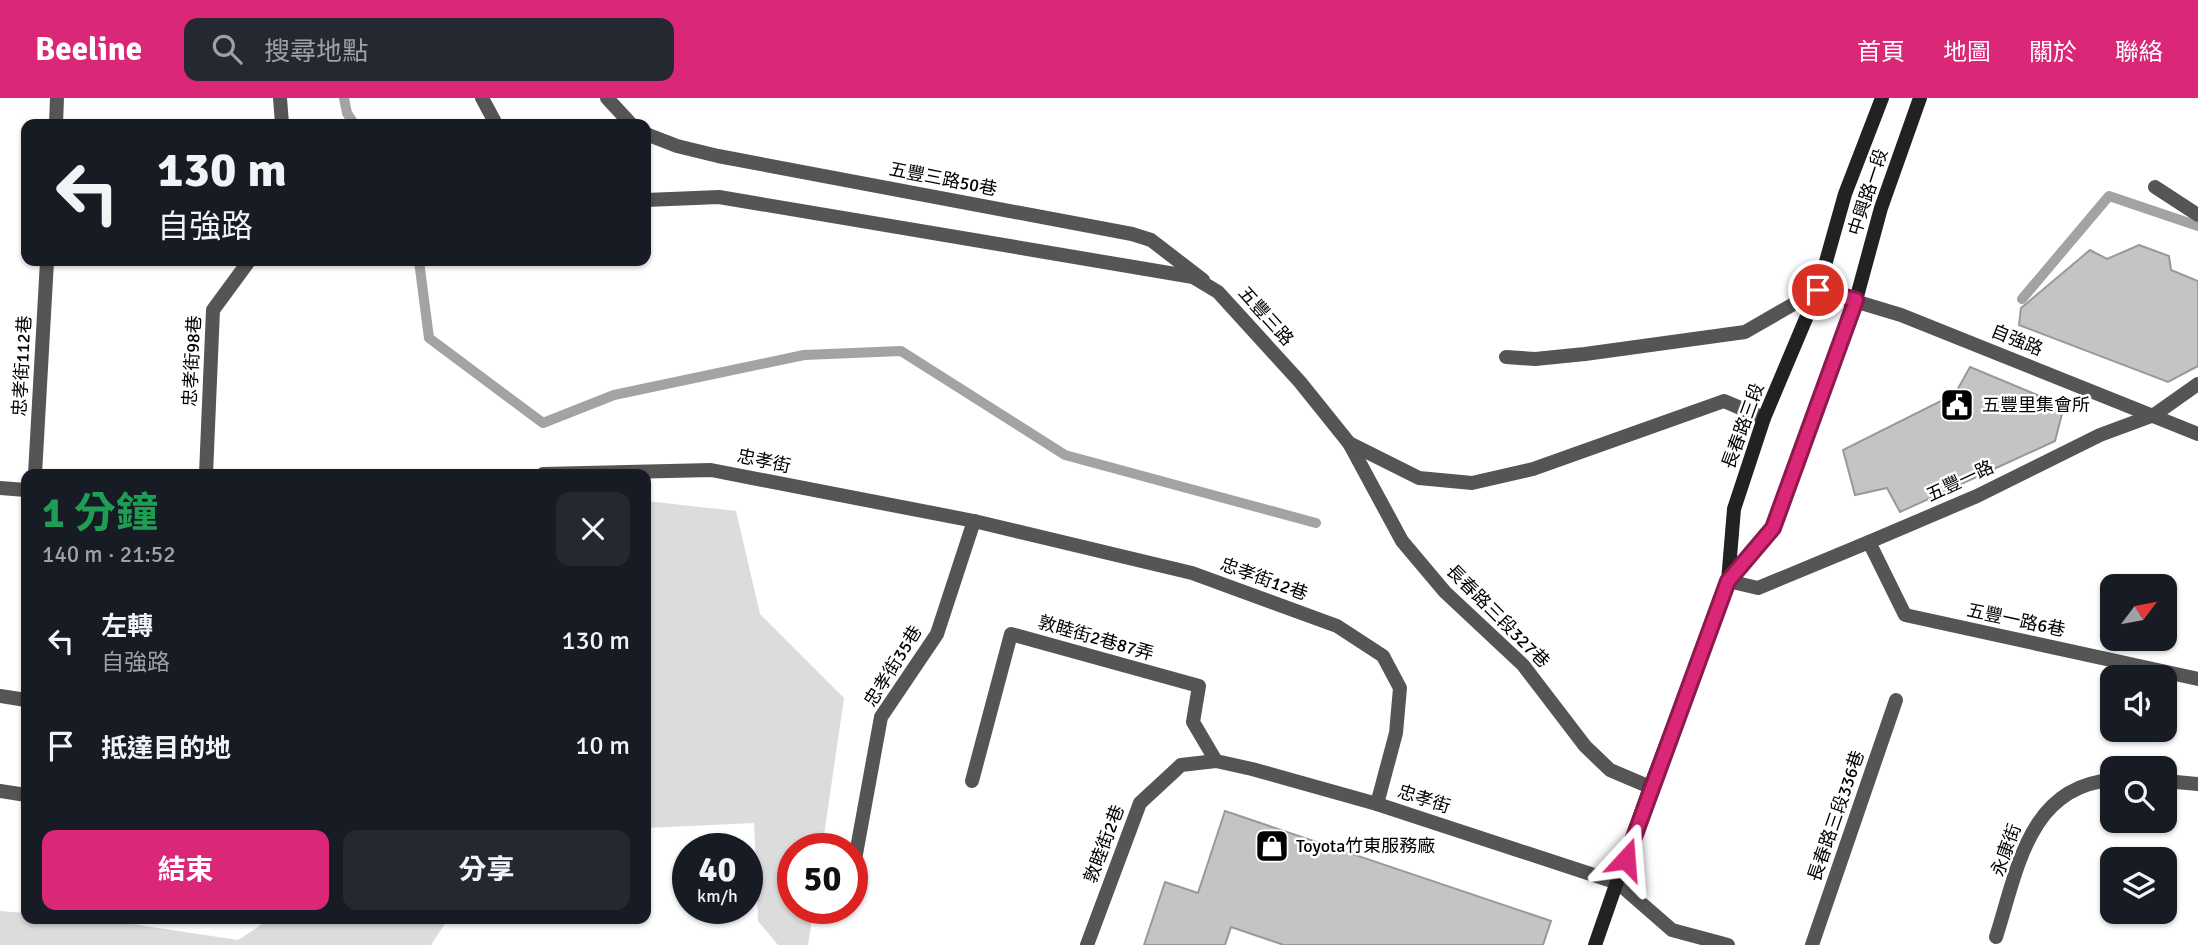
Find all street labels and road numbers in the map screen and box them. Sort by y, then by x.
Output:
street label: 中興路一段 [1844,146,1892,238]
street label: 五豐三路50巷 [887,158,999,200]
street label: 五豐三路 [1234,282,1298,350]
street label: 忠孝街112巷 [8,315,36,417]
street label: 忠孝街98巷 [179,315,205,407]
street label: 自強路 [1988,320,2046,360]
street label: 長春路三段 [1717,380,1769,472]
street label: 忠孝街 [735,445,793,477]
street label: 五豐一路 [1923,456,1997,506]
street label: 忠孝街12巷 [1217,553,1311,605]
street label: 長春路三段327巷 [1442,560,1554,672]
street label: 五豐一路6巷 [1965,599,2067,641]
street label: 敦睦街2巷87弄 [1036,611,1156,665]
street label: 忠孝街35巷 [859,621,927,711]
street label: 長春路三段336巷 [1803,748,1869,884]
street label: 忠孝街 [1395,780,1453,818]
street label: 敦睦街2巷 [1079,802,1129,886]
street label: 永康街 [1986,821,2026,879]

